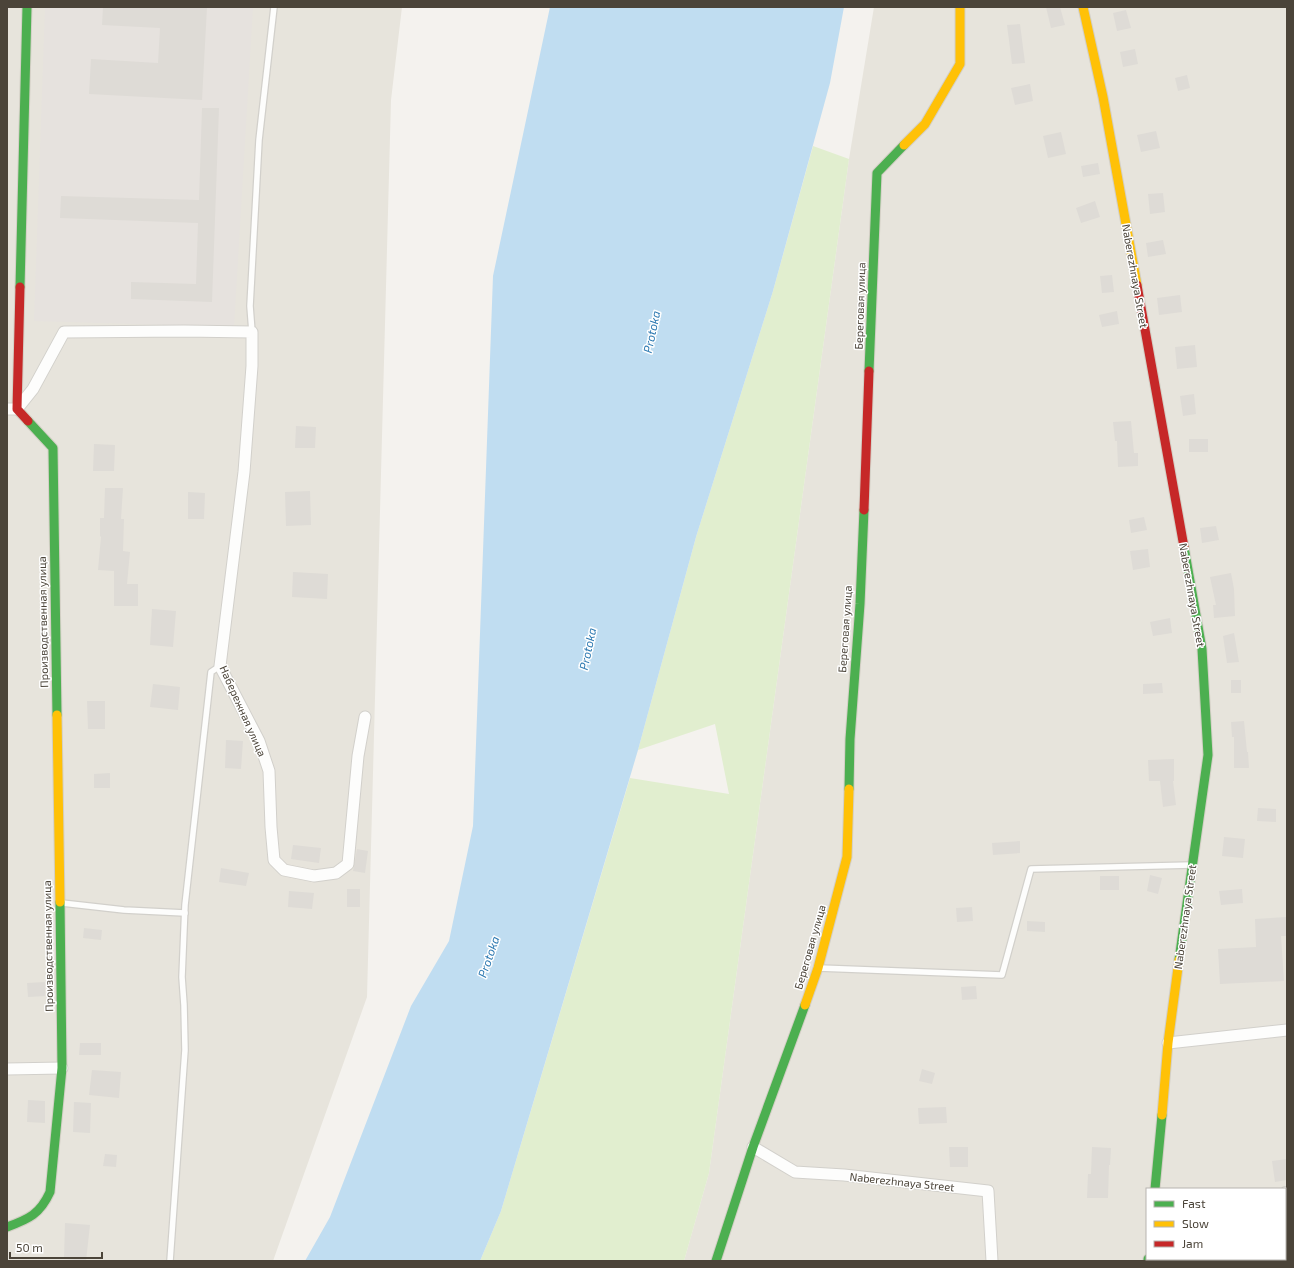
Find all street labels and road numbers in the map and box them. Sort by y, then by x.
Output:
street label: Naberezhnaya Street [1120,223,1151,329]
street label: Береговая улица [851,262,869,350]
street label: Naberezhnaya Street [1177,542,1208,648]
street label: Производственная улица [35,556,51,688]
street label: Береговая улица [835,585,855,673]
street label: Набережная улица [217,663,269,759]
street label: Naberezhnaya Street [1171,864,1198,970]
street label: Производственная улица [40,880,56,1012]
street label: Береговая улица [791,903,829,991]
street label: Naberezhnaya Street [849,1170,955,1193]

